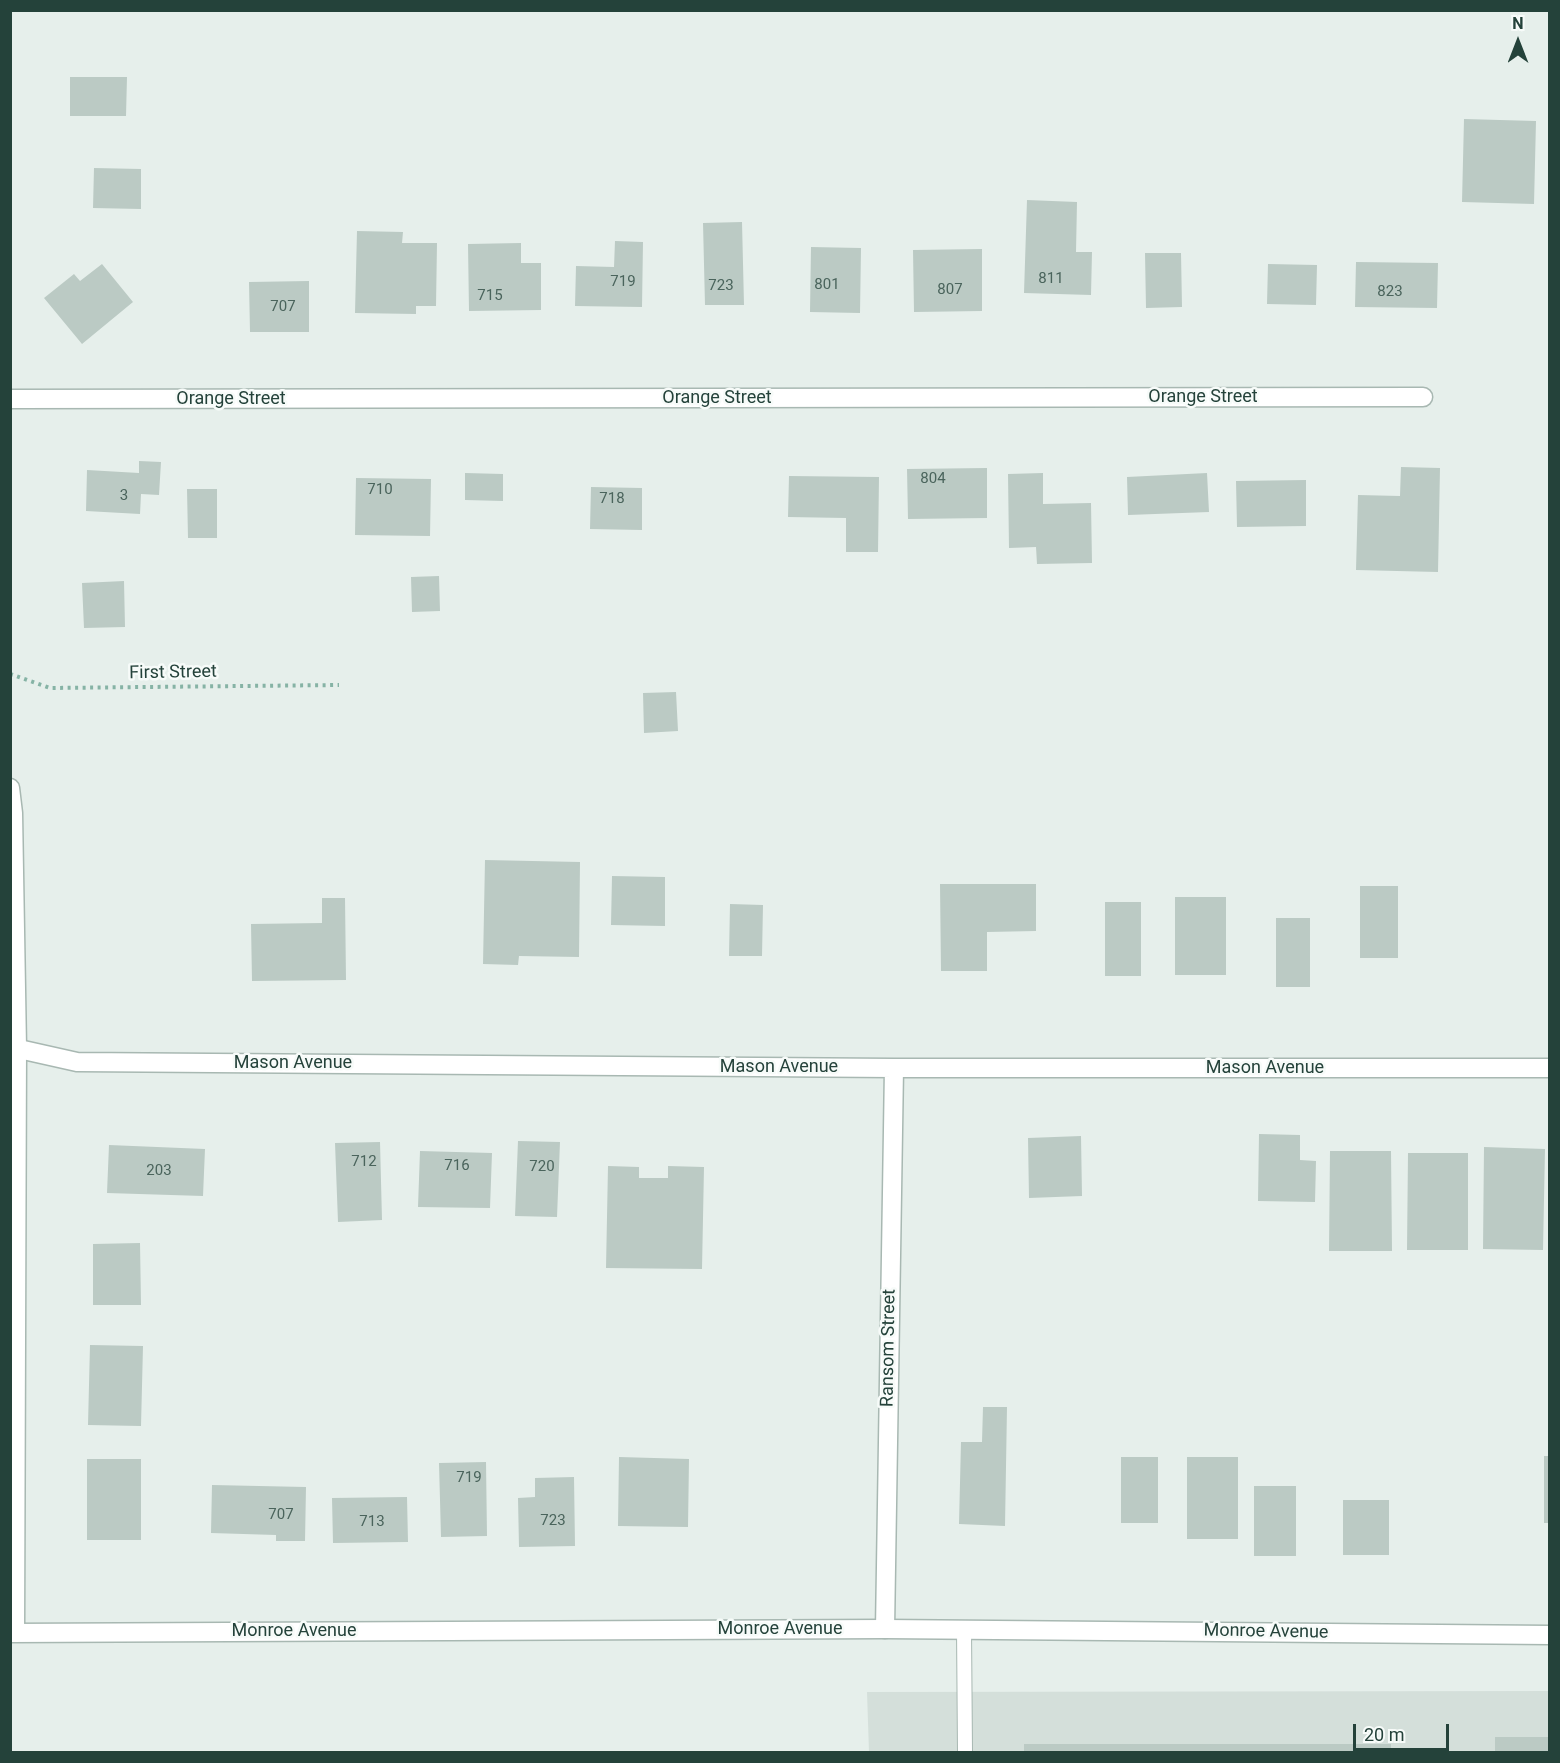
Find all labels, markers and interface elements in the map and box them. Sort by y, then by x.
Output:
north arrow [1488,12,1548,72]
text: N [1512,14,1524,33]
house number: 811 [1038,270,1064,288]
house number: 719 [610,273,636,291]
house number: 801 [814,276,840,294]
house number: 723 [708,277,734,295]
house number: 807 [937,281,963,299]
house number: 823 [1377,283,1403,301]
house number: 715 [477,287,503,305]
house number: 707 [270,298,296,316]
street label: Orange Street [1148,386,1258,408]
street label: Orange Street [662,387,772,409]
street label: Orange Street [176,388,286,410]
house number: 804 [920,470,946,488]
house number: 710 [367,481,393,499]
house number: 3 [120,487,128,505]
house number: 718 [599,490,625,508]
street label: First Street [129,661,217,685]
street label: Mason Avenue [234,1052,352,1074]
street label: Mason Avenue [720,1056,838,1078]
street label: Mason Avenue [1206,1057,1324,1079]
house number: 712 [351,1153,377,1171]
house number: 716 [444,1157,470,1175]
house number: 720 [529,1158,555,1176]
house number: 203 [146,1162,172,1180]
street label: Ransom Street [877,1289,901,1407]
house number: 719 [456,1469,482,1487]
house number: 707 [268,1506,294,1524]
house number: 723 [540,1512,566,1530]
house number: 713 [359,1513,385,1531]
street label: Monroe Avenue [718,1618,842,1640]
street label: Monroe Avenue [232,1620,356,1642]
street label: Monroe Avenue [1203,1620,1329,1644]
scale bar [1356,1712,1452,1750]
text: 20 m [1364,1724,1404,1745]

